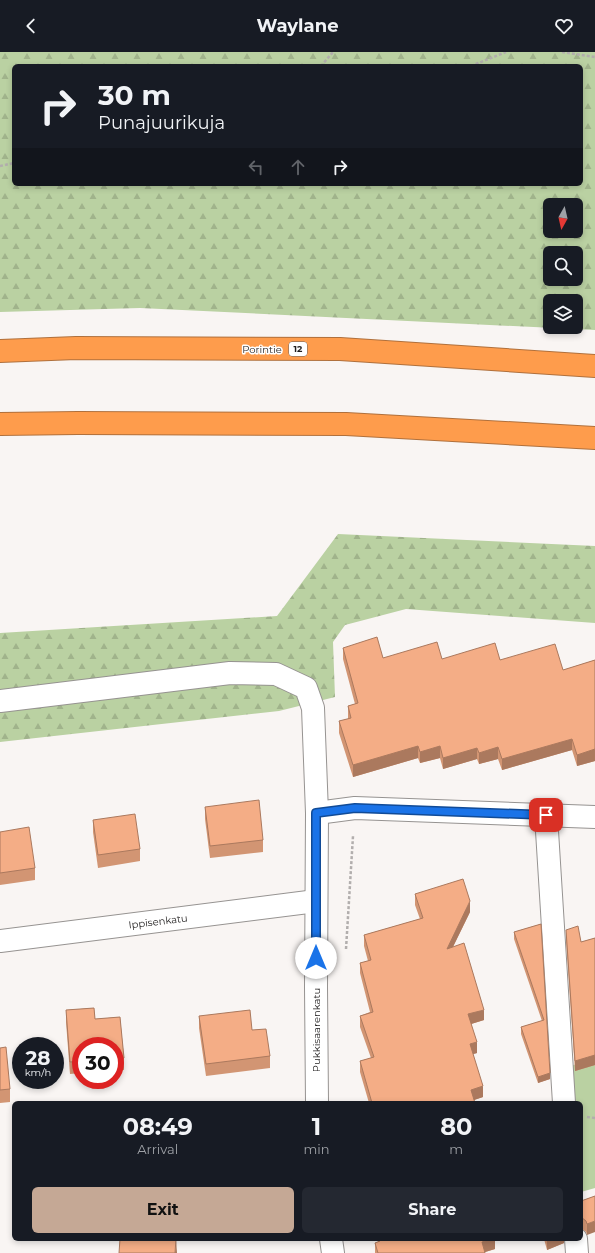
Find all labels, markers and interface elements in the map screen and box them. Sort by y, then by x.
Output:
icon: back [20,15,42,37]
text: Waylane [256,15,339,37]
icon: heart [553,15,575,37]
text: 30 m [98,78,171,112]
icon: right [32,80,84,132]
text: Punajuurikuja [98,112,225,134]
icon: left [245,156,267,178]
icon: ahead [287,156,309,178]
icon: right [329,156,351,178]
north arrow [543,198,583,238]
map controls [543,198,583,334]
button: search [543,246,583,286]
button: layers [543,294,583,334]
road number: 12 [289,342,307,356]
street label: Porintie [242,343,282,356]
pin [529,798,563,832]
icon: arrive [535,804,557,826]
street label: Ippisenkatu [128,911,188,932]
position arrow [295,937,337,979]
street label: Pukkisaarenkatu [310,988,323,1072]
speed limit sign: 30 [72,1037,124,1089]
text: 28 [26,1046,51,1070]
text: km/h [25,1066,51,1079]
text: 08:49 [123,1112,193,1141]
text: 1 [312,1112,321,1141]
text: 80 [440,1112,472,1141]
text: Arrival [137,1141,178,1157]
text: min [303,1141,330,1157]
text: m [449,1141,463,1157]
button: Exit [32,1187,294,1233]
button: Share [302,1187,563,1233]

